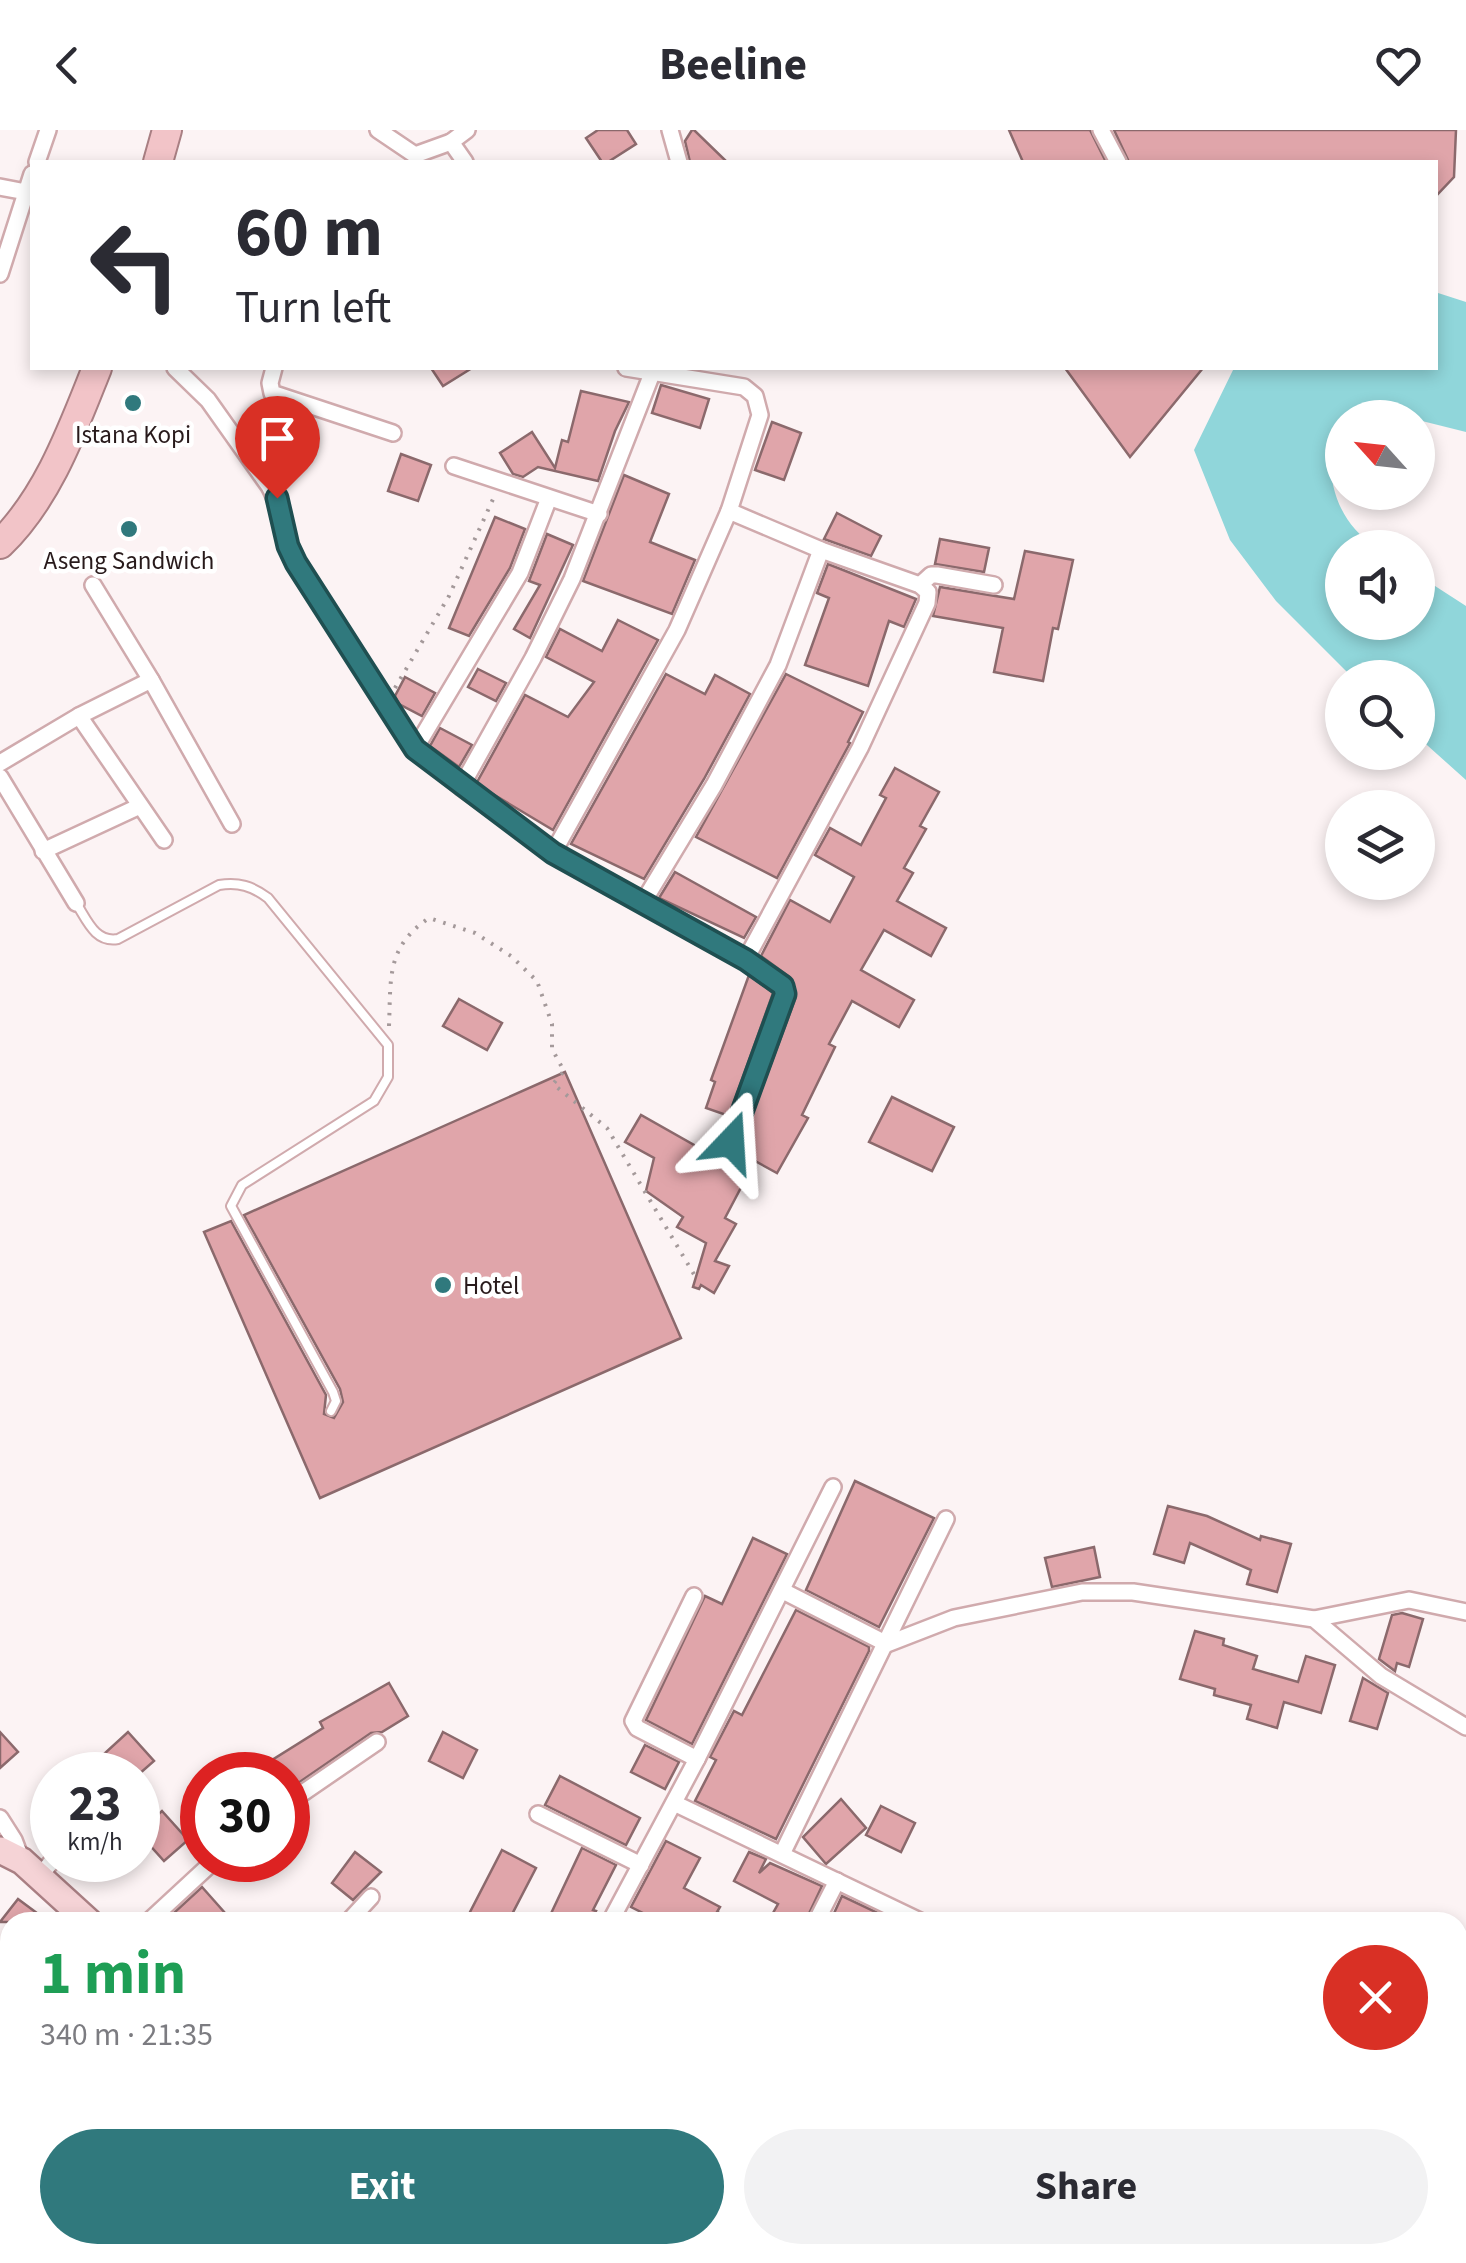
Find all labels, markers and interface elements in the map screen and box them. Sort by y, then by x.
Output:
text: Beeline [659,33,807,97]
icon: back [40,38,95,93]
icon: heart [1371,38,1426,93]
text: 60 m [235,183,383,283]
icon: left [70,200,200,330]
text: Turn left [235,276,391,340]
marker: Istana Kopi [122,392,144,414]
pin [235,396,320,499]
north arrow [1325,400,1435,510]
map controls [1325,400,1435,900]
icon: arrive [250,411,305,466]
place label: Istana Kopi [75,417,191,453]
marker: Aseng Sandwich [118,518,140,540]
button: sound [1325,530,1435,640]
place label: Aseng Sandwich [44,543,214,579]
button: search [1325,660,1435,770]
button: layers [1325,790,1435,900]
position arrow [679,1090,783,1194]
place label: Hotel [463,1268,519,1304]
marker: Hotel [432,1274,454,1296]
speed limit sign: 30 [180,1752,310,1882]
text: 23 [69,1769,121,1840]
text: km/h [67,1824,123,1860]
text: 1 min [40,1932,186,2017]
button: close [1323,1945,1428,2050]
text: 340 m · 21:35 [40,2012,213,2058]
button: Exit [40,2129,724,2244]
button: Share [744,2129,1428,2244]

